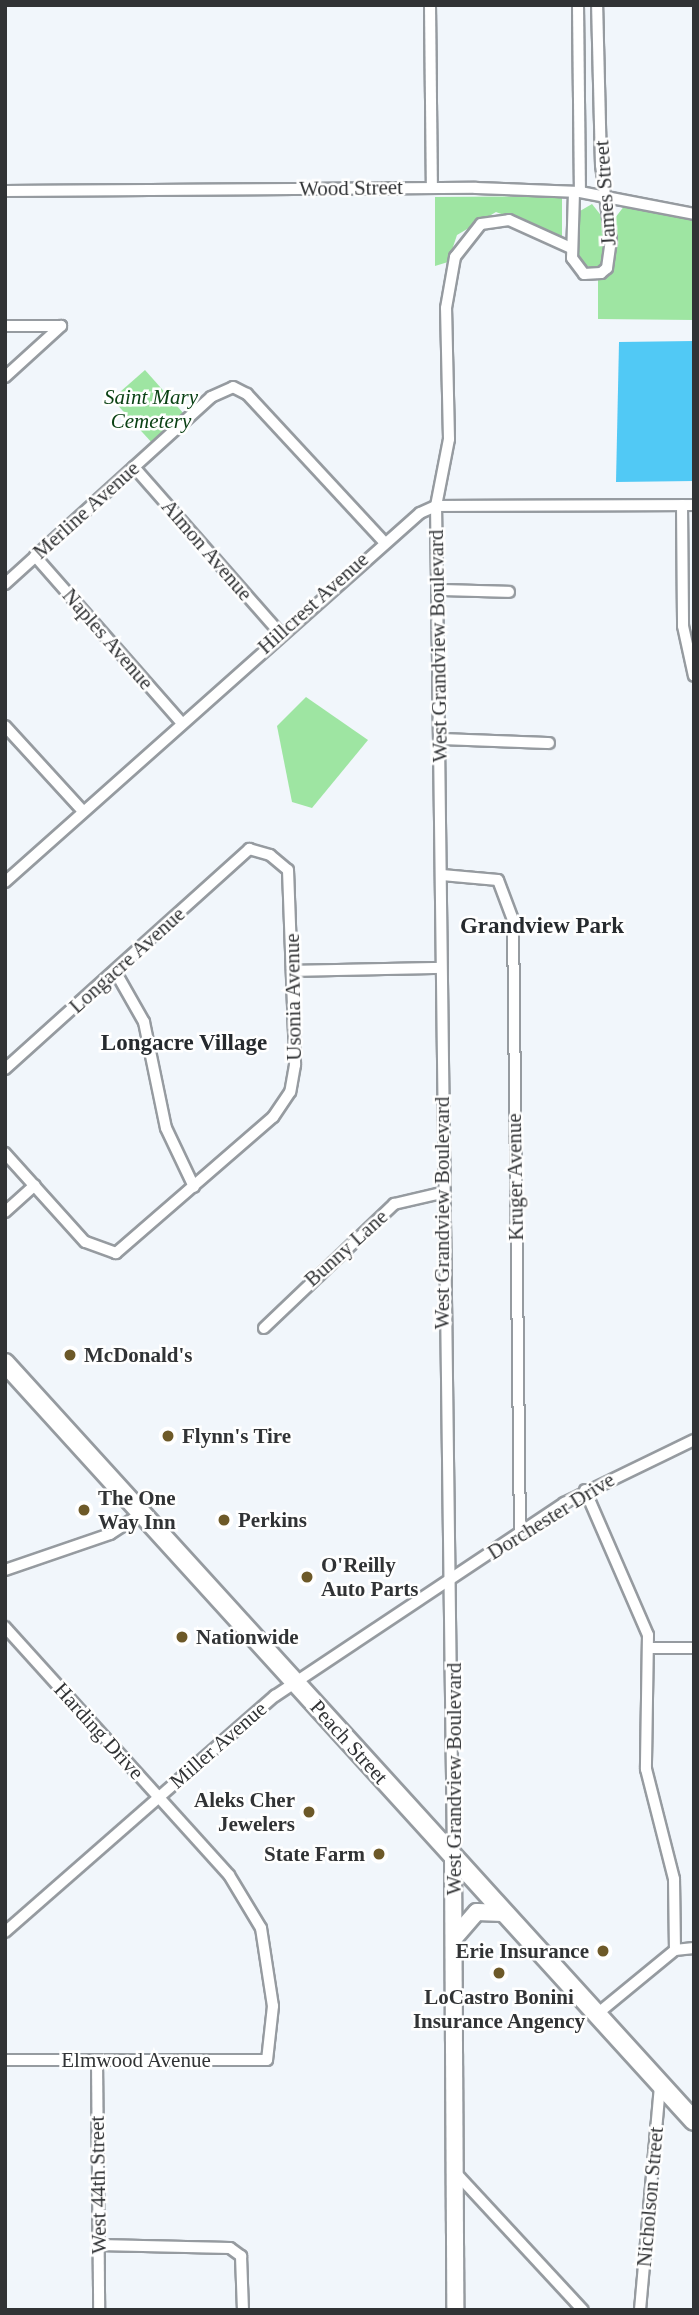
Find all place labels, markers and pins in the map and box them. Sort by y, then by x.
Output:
place label: McDonald's [84,1342,193,1368]
marker: McDonald's [62,1347,78,1363]
place label: Flynn's Tire [182,1423,292,1449]
marker: Flynn's Tire [160,1428,176,1444]
place label: The One Way Inn [98,1485,176,1535]
marker: The One Way Inn [76,1502,92,1518]
place label: Perkins [238,1507,307,1533]
marker: Perkins [216,1512,232,1528]
place label: O'Reilly Auto Parts [321,1552,418,1602]
marker: O'Reilly Auto Parts [299,1569,315,1585]
place label: Nationwide [196,1624,299,1650]
marker: Nationwide [174,1629,190,1645]
place label: Aleks Cher Jewelers [194,1787,295,1837]
marker: Aleks Cher Jewelers [301,1804,317,1820]
place label: State Farm [264,1841,365,1867]
marker: State Farm [371,1846,387,1862]
place label: Erie Insurance [455,1938,589,1964]
marker: Erie Insurance [595,1943,611,1959]
marker: LoCastro Bonini Insurance Angency [491,1965,507,1981]
place label: LoCastro Bonini Insurance Angency [412,1984,586,2034]

